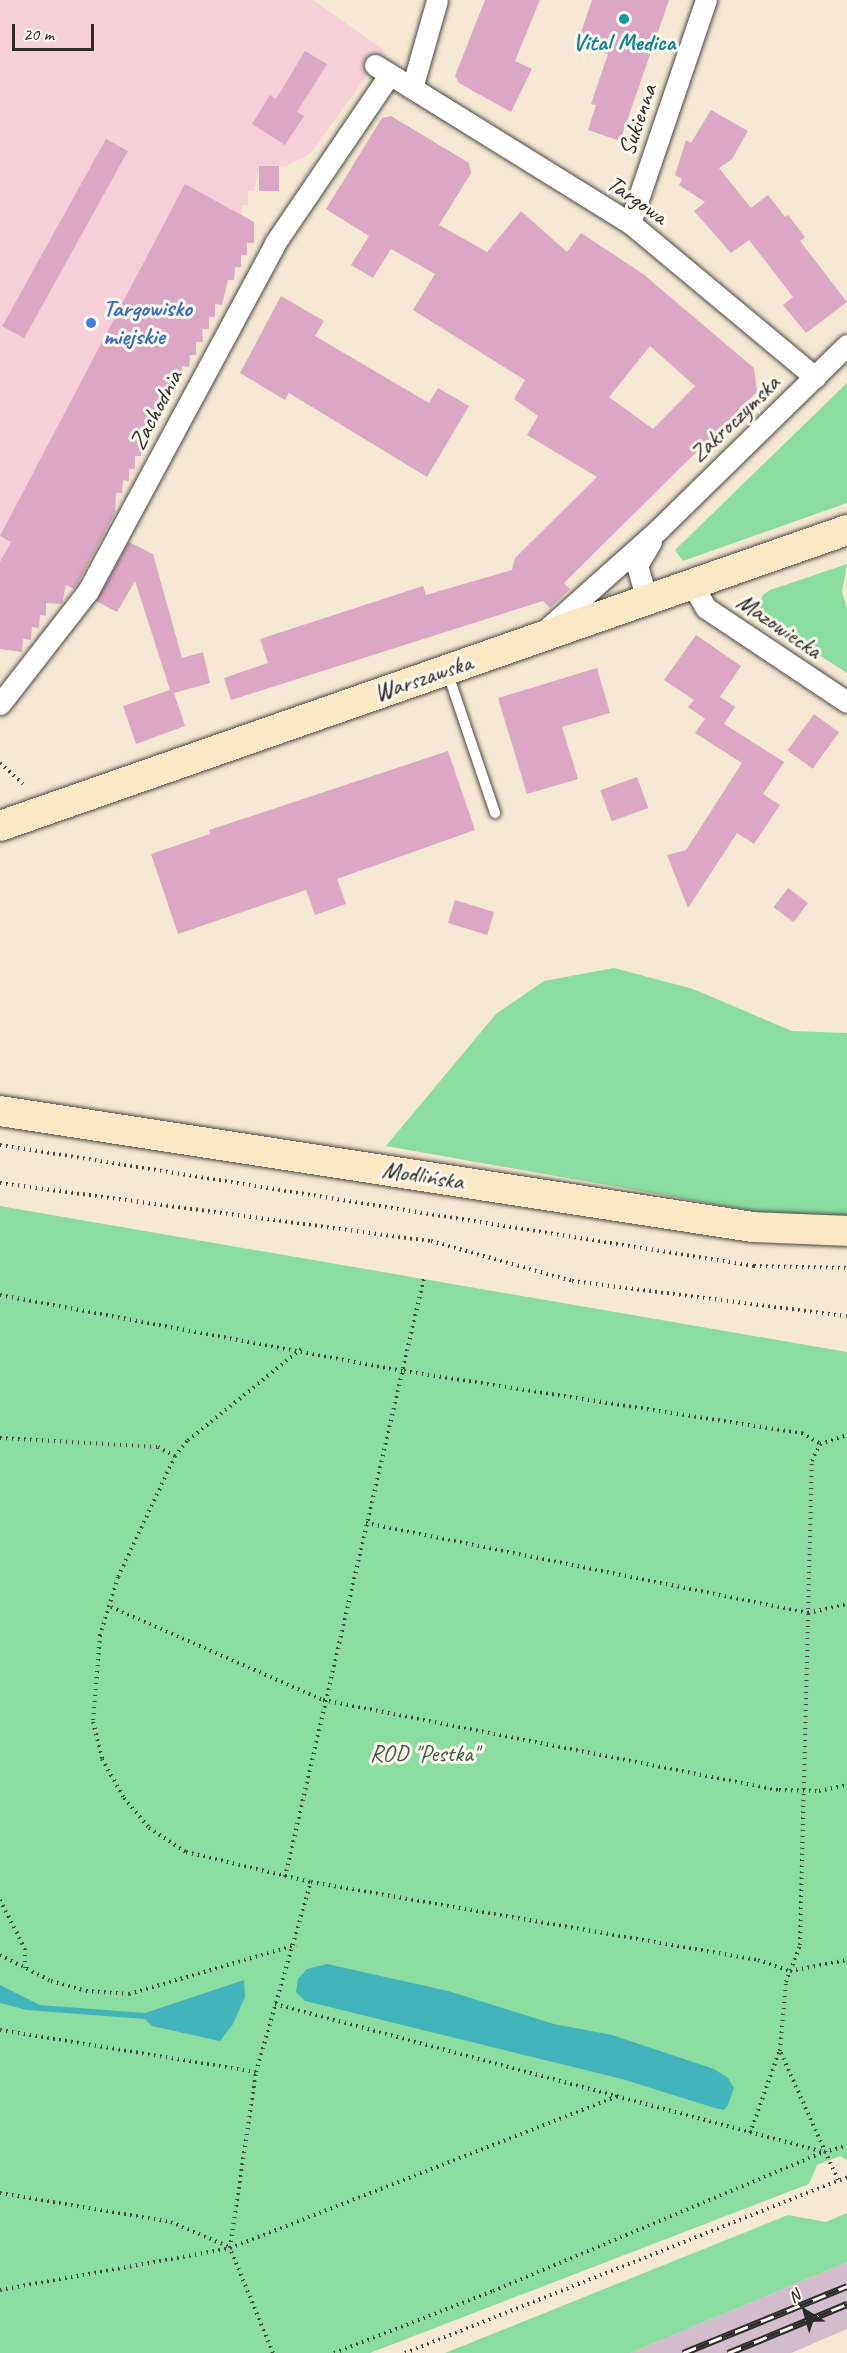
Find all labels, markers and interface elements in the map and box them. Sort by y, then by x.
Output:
scale bar [15,12,98,50]
marker: Vital Medica [617,12,631,26]
text: 20 m [23,23,54,45]
place label: Vital Medica [573,29,675,57]
street label: Sukienna [612,81,664,159]
street label: Targowa [601,169,673,231]
place label: Targowisko miejskie [103,295,192,351]
marker: Targowisko miejskie [84,316,98,330]
street label: Zachodnia [123,365,189,455]
street label: Zakroczymska [684,369,786,469]
street label: Mazowiecka [731,587,827,665]
street label: Warszawska [371,648,475,708]
street label: Modlińska [380,1155,466,1197]
park label: ROD "Pestka" [370,1740,478,1768]
north arrow [775,2281,835,2341]
text: N [784,2286,804,2308]

